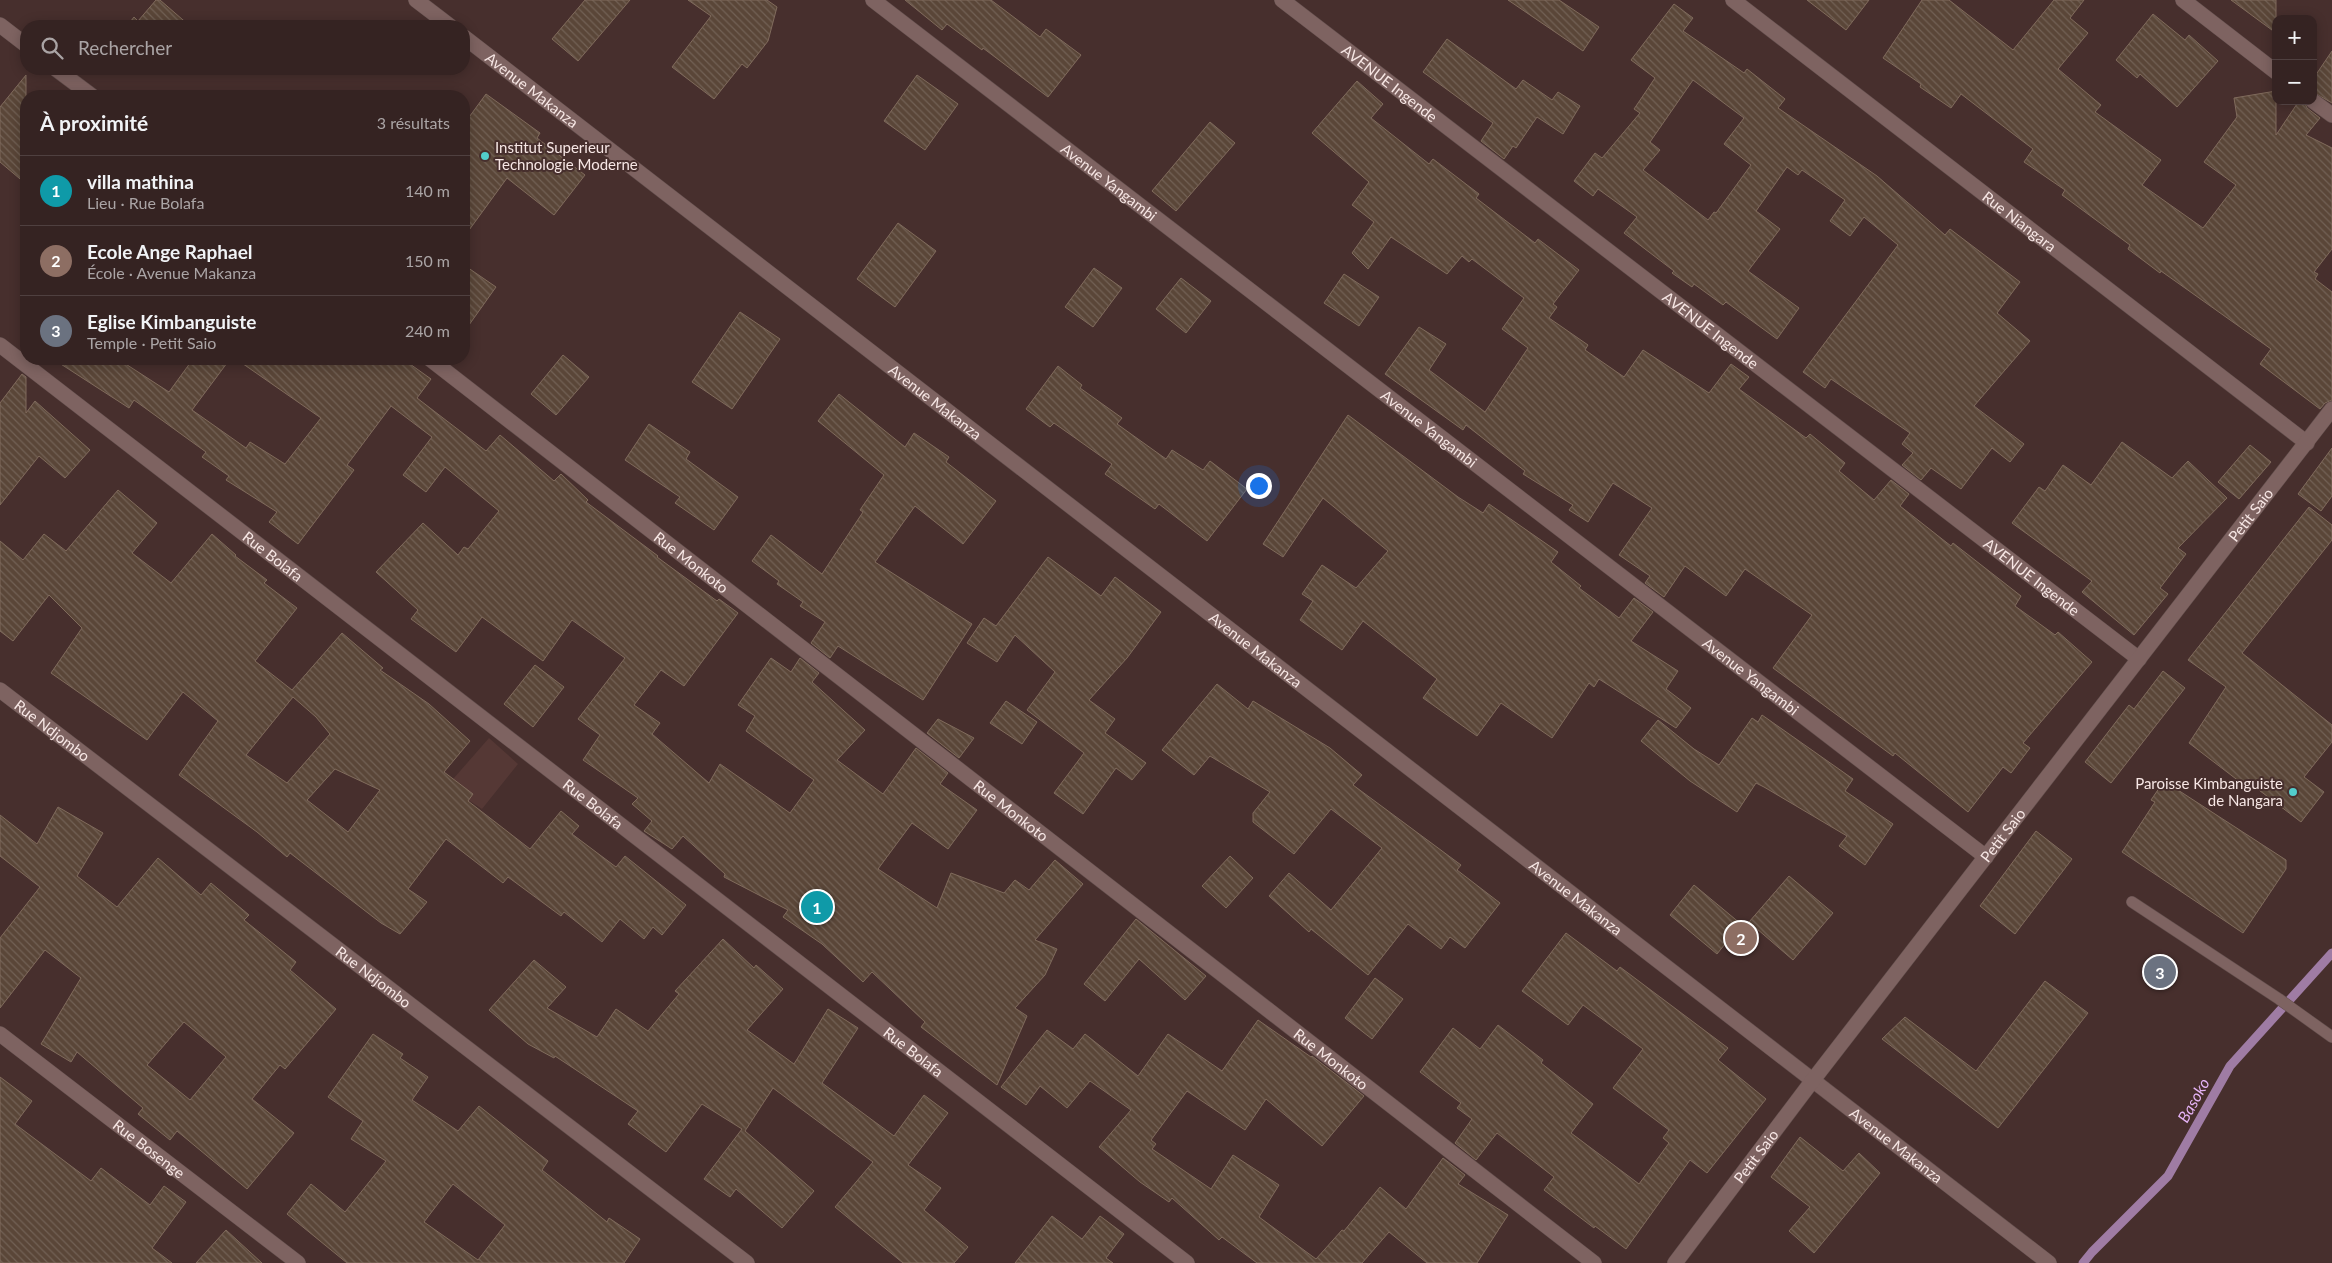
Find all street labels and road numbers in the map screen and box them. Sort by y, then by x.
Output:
street label: AVENUE Ingende [1338,40,1441,125]
street label: Avenue Makanza [482,48,582,131]
street label: Avenue Yangambi [1058,139,1161,224]
street label: Rue Niangara [1979,187,2060,255]
street label: AVENUE Ingende [1659,287,1762,372]
street label: Avenue Makanza [885,360,985,443]
street label: Avenue Yangambi [1378,386,1481,471]
street label: Petit Saio [2224,484,2277,545]
street label: Rue Bolafa [239,527,306,585]
street label: Rue Monkoto [651,528,732,597]
street label: AVENUE Ingende [1980,534,2083,619]
street label: Avenue Makanza [1206,608,1306,691]
street label: Avenue Yangambi [1699,633,1802,719]
street label: Rue Ndjombo [11,696,94,765]
street label: Rue Bolafa [560,775,627,833]
street label: Rue Monkoto [971,776,1052,845]
street label: Petit Saio [1976,805,2029,865]
street label: Avenue Makanza [1526,856,1626,939]
street label: Rue Ndjombo [332,942,415,1011]
street label: Rue Bolafa [880,1023,947,1080]
street label: Rue Monkoto [1290,1024,1372,1093]
street label: Avenue Makanza [1847,1104,1946,1187]
street label: Rue Bosenge [110,1115,189,1182]
street label: Petit Saio [1730,1126,1782,1186]

